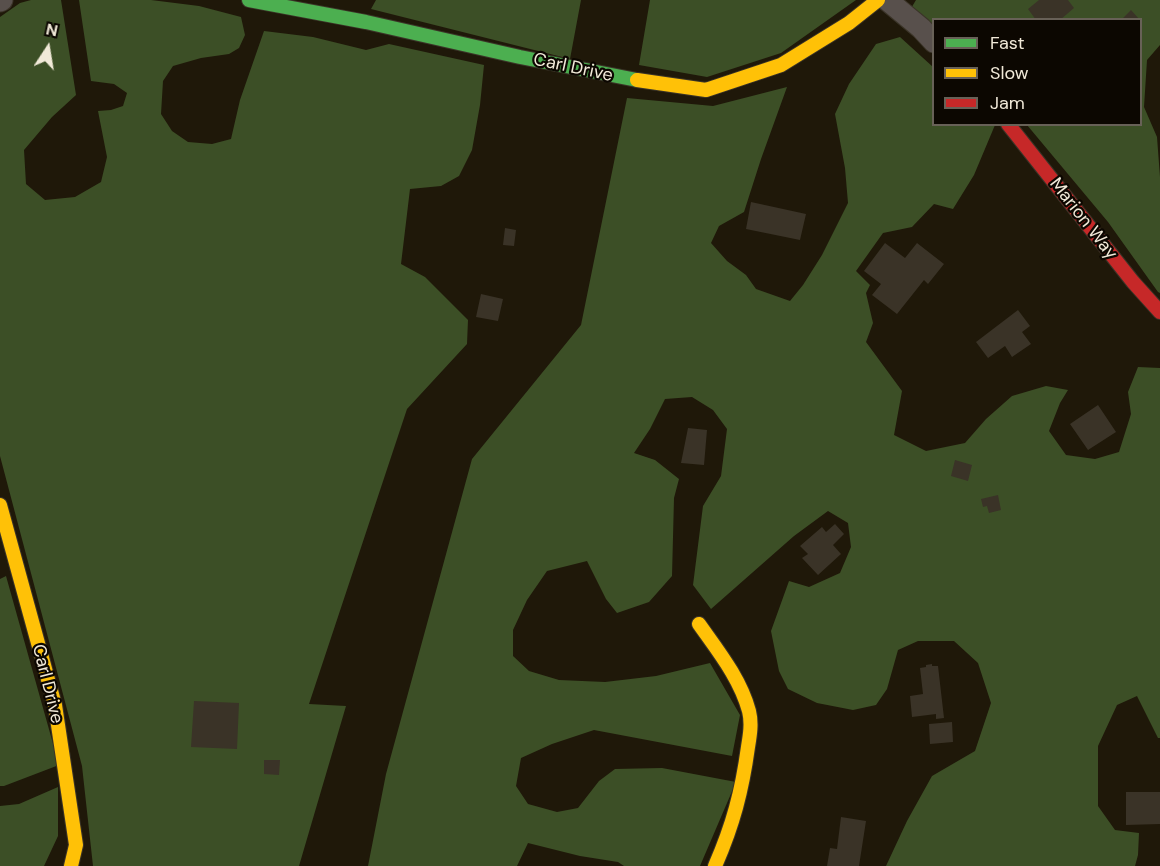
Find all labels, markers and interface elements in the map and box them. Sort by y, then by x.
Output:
north arrow [18,18,78,78]
text: N [44,18,60,41]
legend [932,18,1142,126]
text: Fast [990,31,1025,55]
street label: Carl Drive [531,49,615,87]
text: Slow [990,61,1029,85]
text: Jam [990,91,1025,115]
street label: Marion Way [1044,174,1122,264]
street label: Carl Drive [27,642,67,726]

